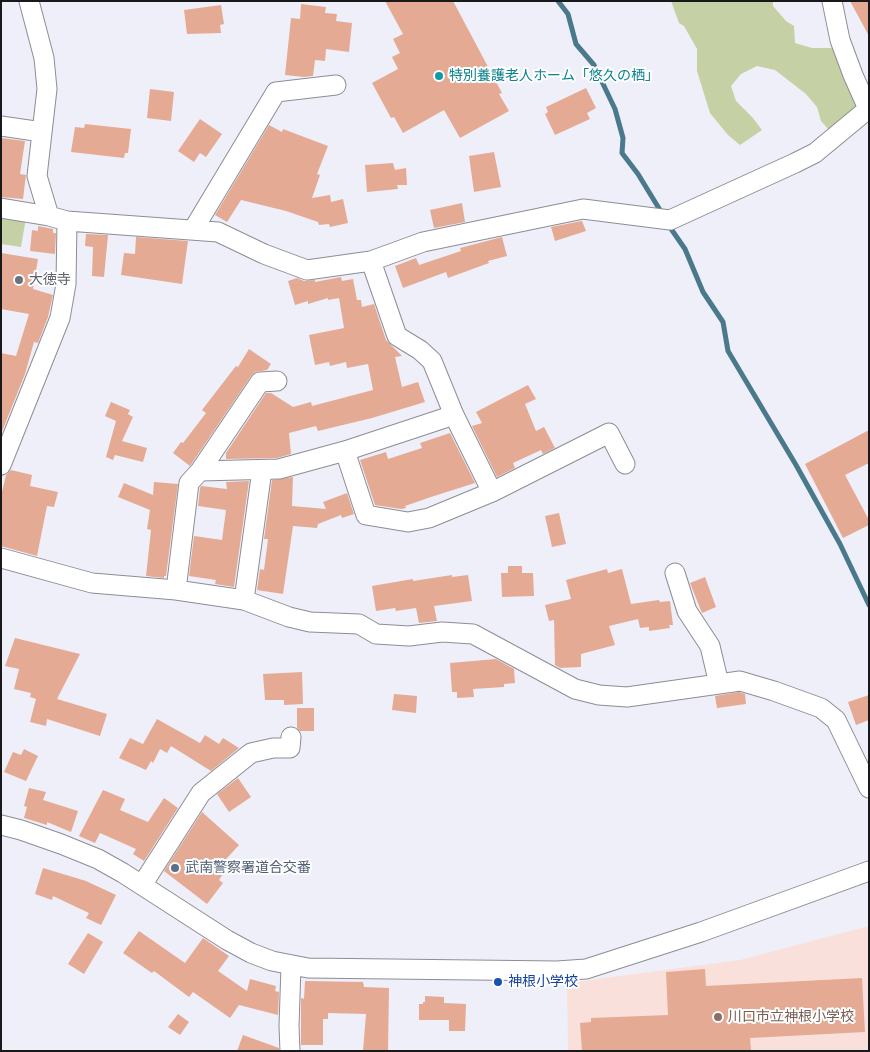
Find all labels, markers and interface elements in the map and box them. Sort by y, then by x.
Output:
place label: 特別養護老人ホーム「悠久の栖」 [449,68,659,84]
marker: 特別養護老人ホーム「悠久の栖」 [433,70,445,82]
place label: 大徳寺 [29,272,71,288]
marker: 大徳寺 [13,274,25,286]
place label: 武南警察署道合交番 [185,860,311,876]
marker: 武南警察署道合交番 [169,862,181,874]
place label: 神根小学校 [508,974,578,990]
marker: 神根小学校 [492,976,504,988]
place label: 川口市立神根小学校 [728,1009,854,1025]
marker: 川口市立神根小学校 [712,1011,724,1023]

